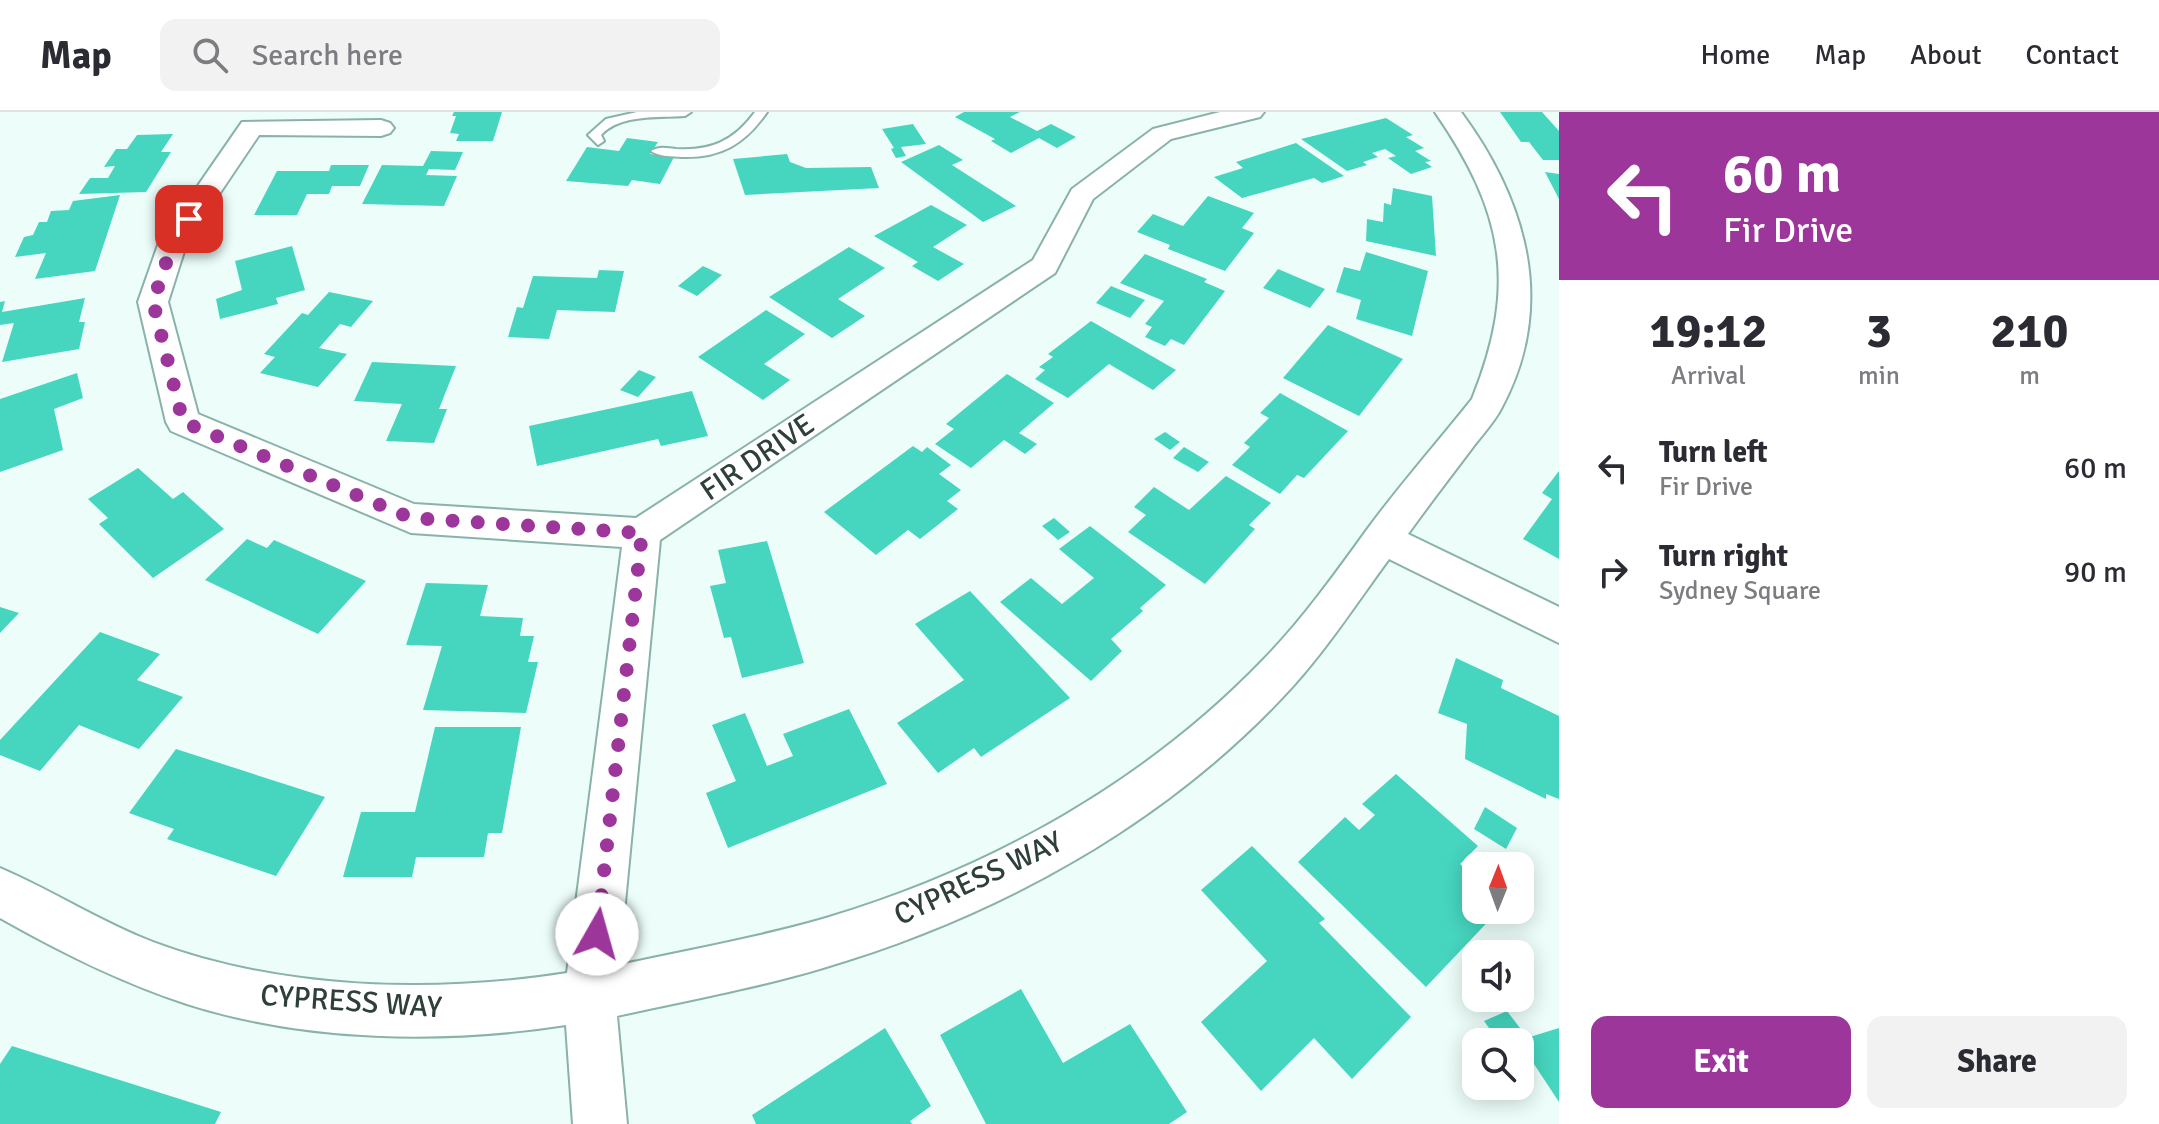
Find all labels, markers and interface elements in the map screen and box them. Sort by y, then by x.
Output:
search box [160,19,720,91]
text: Map [40,32,112,79]
icon: search [188,33,232,77]
text: Search here [252,37,403,74]
text: Home [1701,38,1770,72]
text: Map [1814,38,1866,72]
text: About [1910,38,1982,72]
text: Contact [2026,38,2119,72]
text: 60 m [1723,139,1841,208]
icon: left [1591,144,1695,248]
pin [155,185,223,253]
icon: arrive [167,197,211,241]
text: Fir Drive [1723,208,1853,253]
text: 19:12 [1650,302,1767,361]
text: 3 [1866,302,1892,361]
text: 210 [1991,302,2068,361]
text: Arrival [1671,360,1746,392]
text: min [1858,360,1900,392]
text: m [2019,360,2040,392]
street label: FIR DRIVE [693,406,821,509]
text: Turn left [1659,434,1768,471]
icon: left [1591,446,1635,490]
text: 60 m [2064,450,2127,487]
text: Fir Drive [1659,471,1753,503]
text: Turn right [1659,538,1788,575]
icon: right [1591,550,1635,594]
text: 90 m [2064,554,2127,591]
text: Sydney Square [1659,575,1821,607]
street label: CYPRESS WAY [888,823,1068,934]
north arrow [1462,852,1534,924]
map controls [1462,852,1534,1100]
position arrow [555,892,639,976]
button: sound [1462,940,1534,1012]
street label: CYPRESS WAY [259,977,443,1026]
button: Exit [1591,1016,1851,1108]
button: Share [1867,1016,2127,1108]
button: search [1462,1028,1534,1100]

